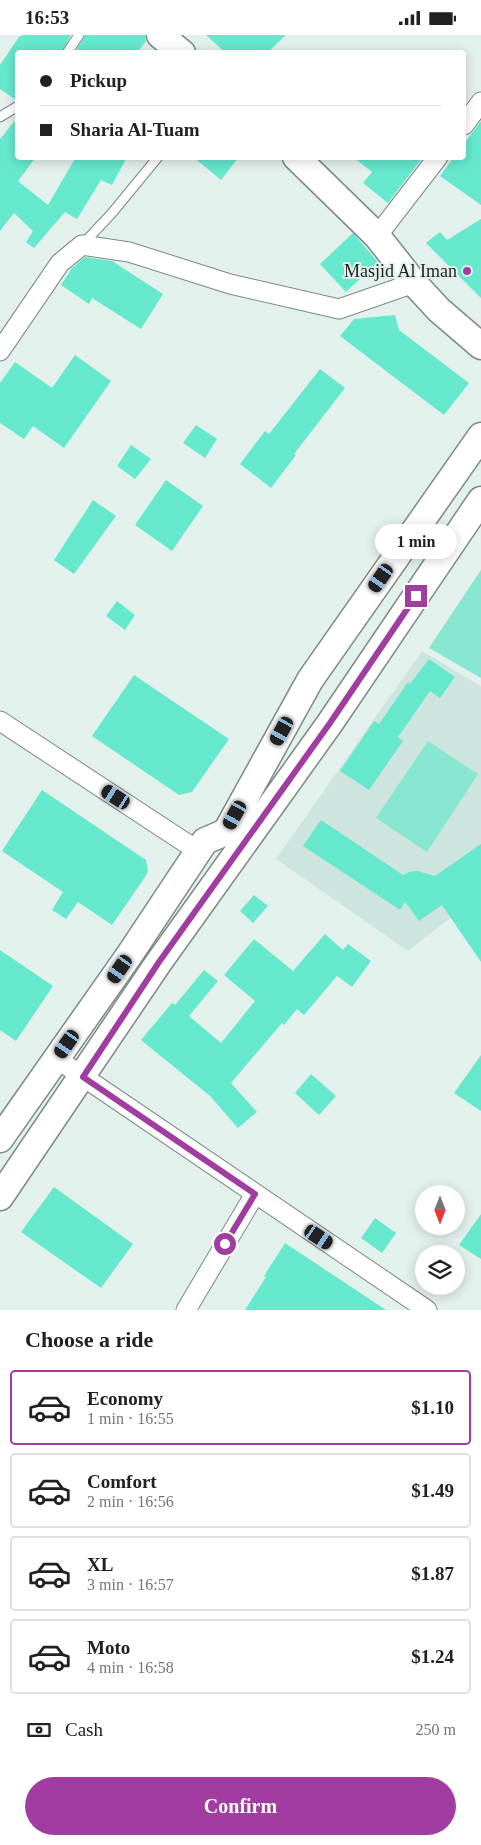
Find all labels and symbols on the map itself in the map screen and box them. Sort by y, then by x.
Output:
place label: Masjid Al Iman [344,261,457,281]
marker: Masjid Al Iman [461,265,473,277]
callout: 1 min [375,523,457,559]
car [366,561,395,595]
route end [405,585,427,607]
car [268,714,295,748]
car [99,783,132,811]
car [221,798,248,832]
car [105,952,134,986]
car [52,1027,81,1061]
north arrow [415,1185,465,1235]
car [302,1222,335,1252]
route start [214,1233,236,1255]

